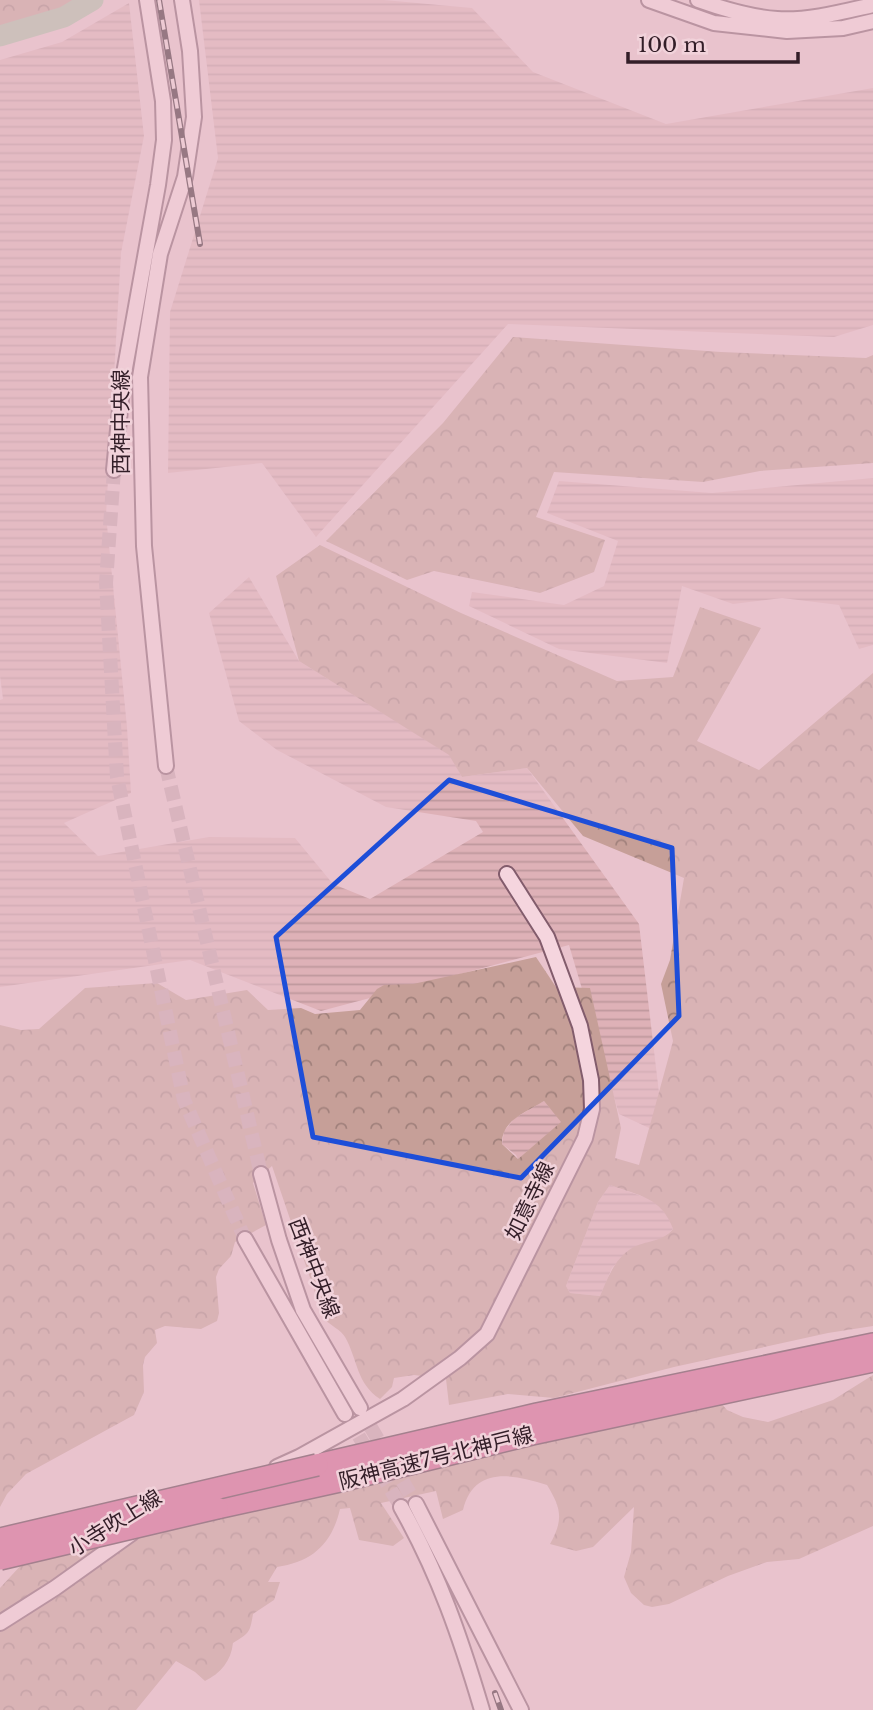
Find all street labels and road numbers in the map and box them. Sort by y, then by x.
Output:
street label: 西神中央線 [108,370,134,475]
street label: 如意寺線 [500,1158,560,1244]
street label: 西神中央線 [283,1214,345,1322]
street label: 阪神高速7号北神戸線 [336,1421,536,1495]
street label: 小寺吹上線 [64,1484,166,1562]

